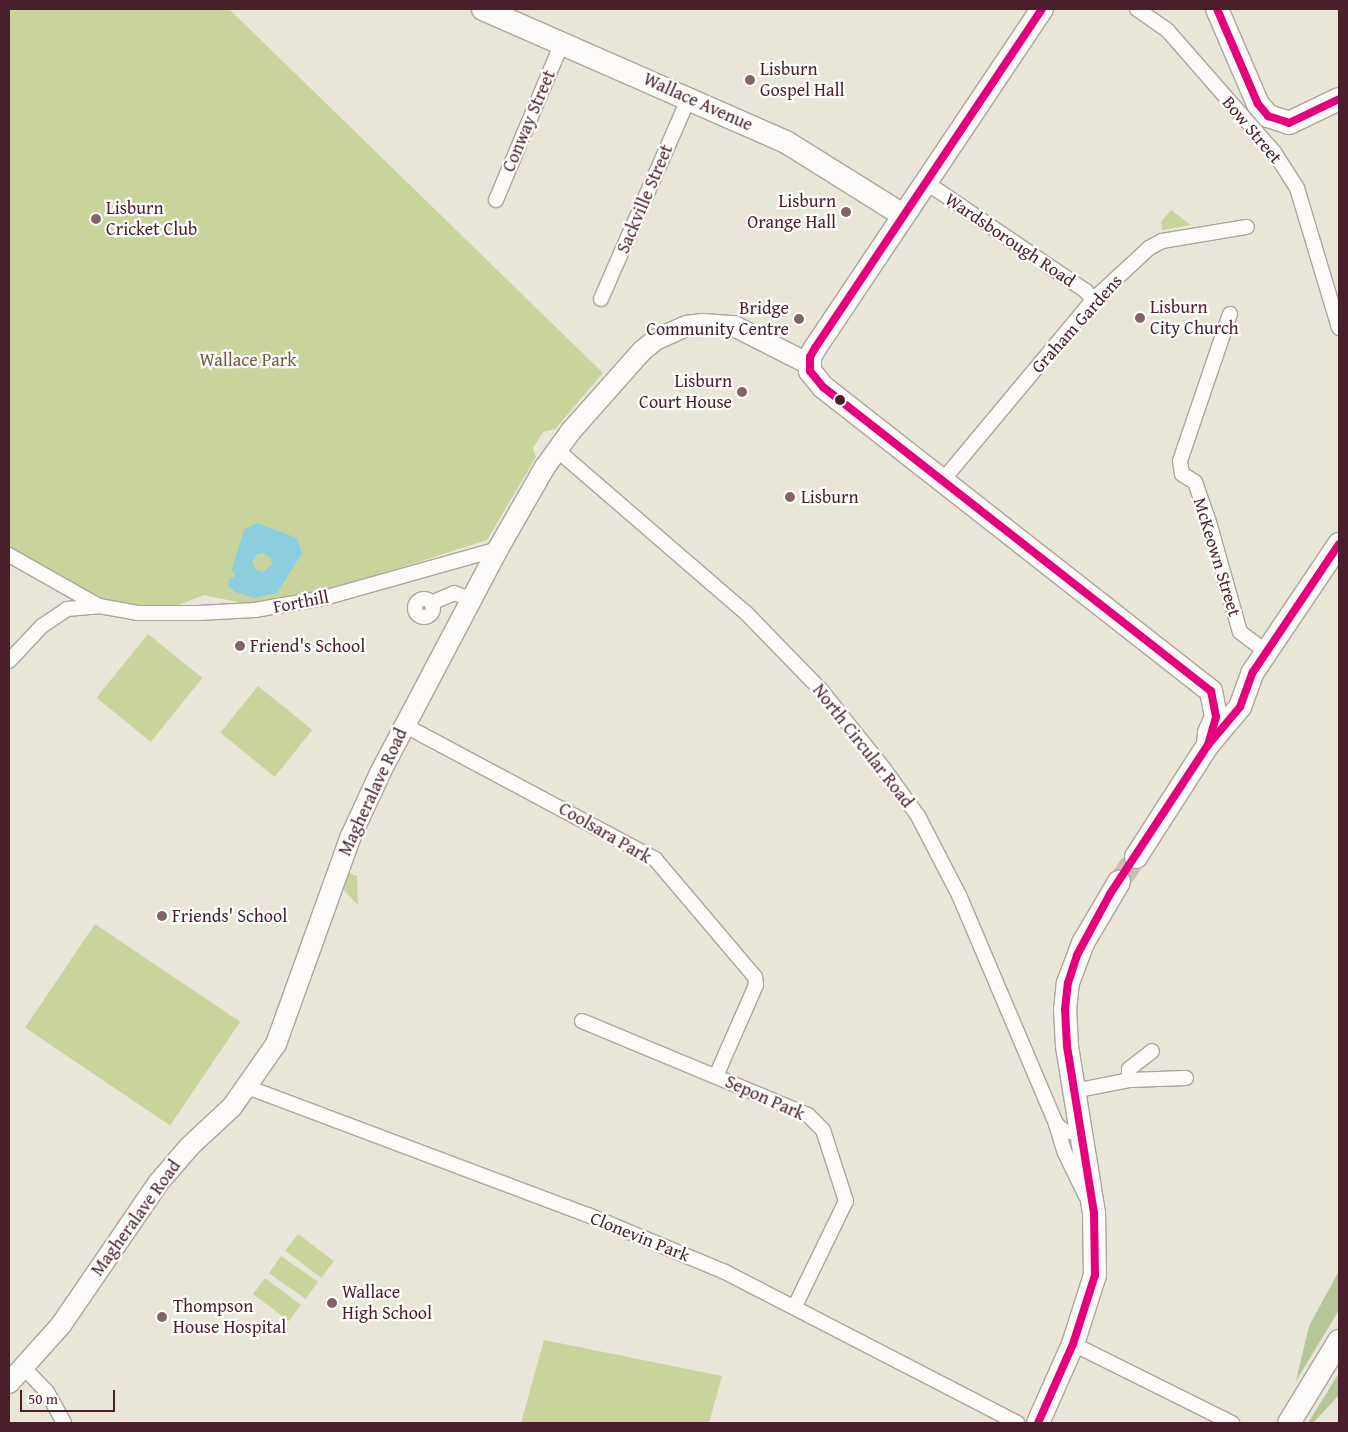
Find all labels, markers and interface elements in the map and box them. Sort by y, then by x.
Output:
place label: Lisburn Gospel Hall [760,59,845,102]
street label: Conway Street [498,67,560,175]
street label: Wallace Avenue [640,68,756,136]
marker: Lisburn Gospel Hall [744,74,756,86]
street label: Bow Street [1218,92,1286,168]
street label: Sackville Street [612,141,678,257]
street label: Wardsborough Road [941,188,1079,292]
place label: Lisburn Orange Hall [747,191,836,233]
place label: Lisburn Cricket Club [106,198,197,240]
marker: Lisburn Orange Hall [840,206,852,218]
marker: Lisburn Cricket Club [90,213,102,225]
street label: Graham Gardens [1027,270,1127,378]
place label: Lisburn City Church [1150,297,1239,340]
place label: Bridge Community Centre [646,298,789,340]
marker: Lisburn City Church [1134,312,1146,324]
marker: Bridge Community Centre [793,313,805,325]
park label: Wallace Park [200,349,296,371]
place label: Lisburn Court House [639,371,732,414]
marker: Lisburn Court House [736,386,748,398]
unlabelled marker [835,395,845,405]
place label: Lisburn [801,486,859,508]
marker: Lisburn [783,490,797,504]
street label: McKeown Street [1189,495,1245,619]
street label: Forthill [271,586,331,618]
place label: Friend's School [250,635,365,657]
marker: Friend's School [234,640,246,652]
street label: North Circular Road [808,680,918,812]
street label: Magheralave Road [334,725,412,859]
street label: Coolsara Park [555,798,655,868]
place label: Friends' School [172,905,287,927]
marker: Friends' School [156,910,168,922]
street label: Sepon Park [722,1071,808,1125]
street label: Magheralave Road [87,1156,185,1280]
street label: Clonevin Park [587,1207,693,1267]
place label: Wallace High School [342,1282,432,1325]
place label: Thompson House Hospital [173,1296,286,1338]
marker: Wallace High School [326,1297,338,1309]
marker: Thompson House Hospital [155,1310,169,1324]
scale bar [22,1380,118,1412]
text: 50 m [28,1388,58,1409]

